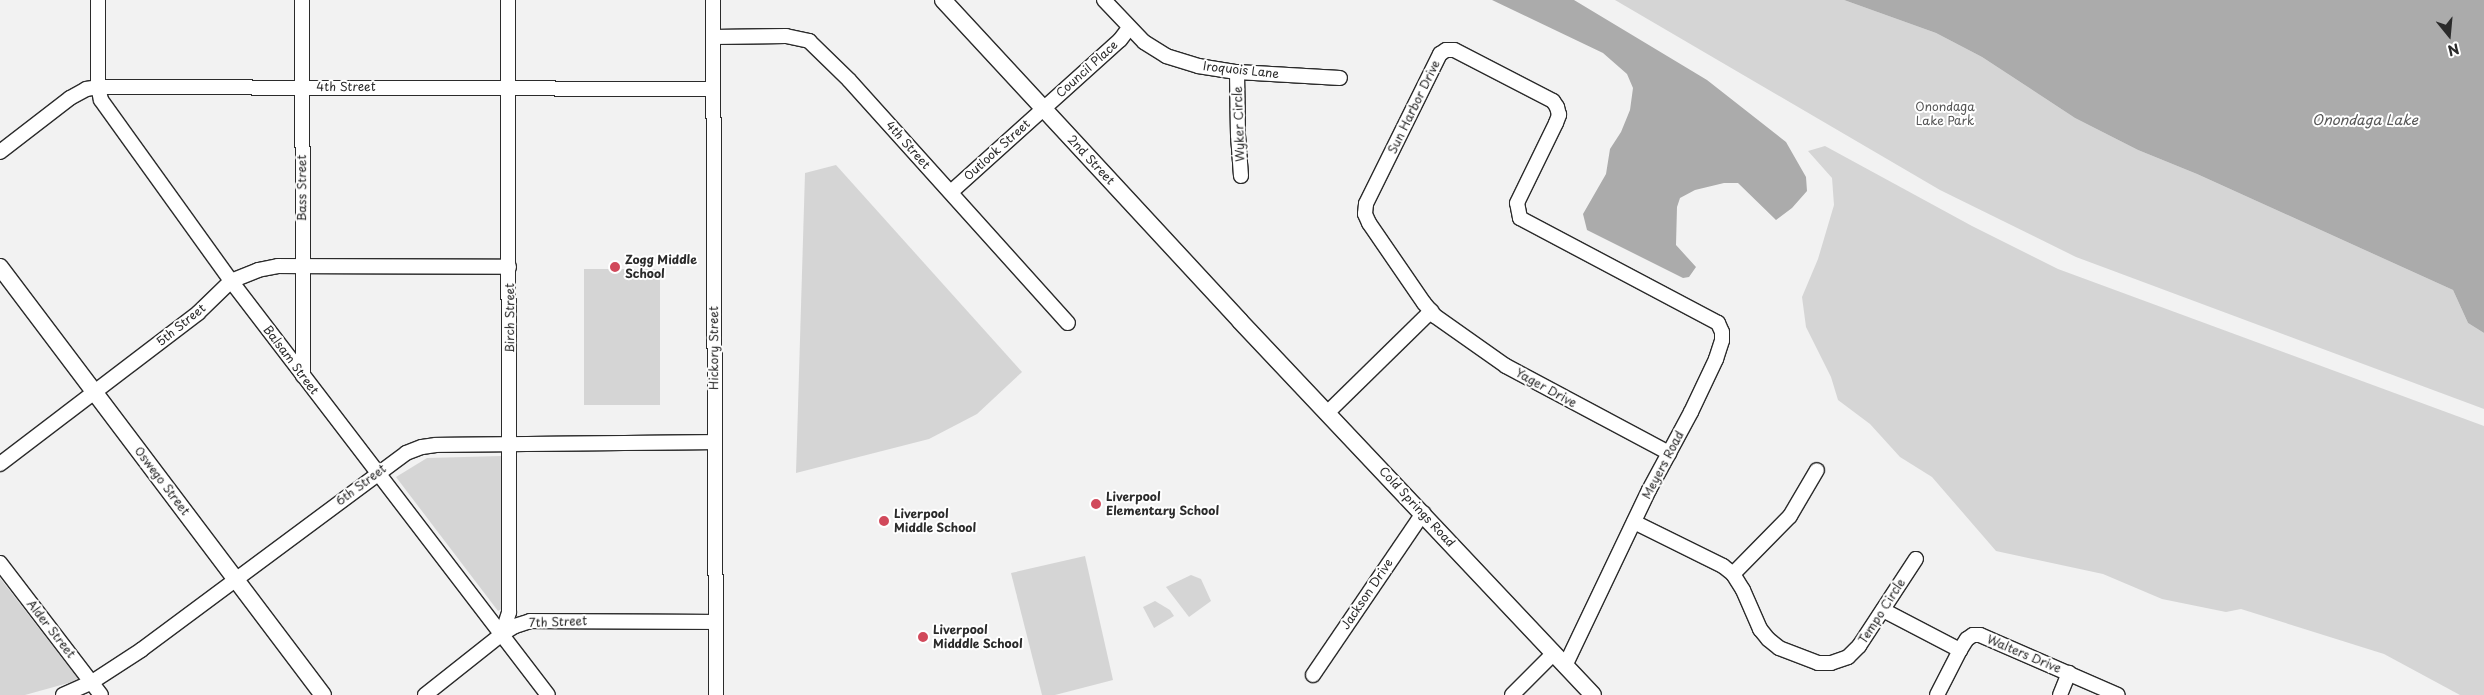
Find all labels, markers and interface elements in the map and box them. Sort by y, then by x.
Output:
north arrow [2424,10,2474,60]
street label: Council Place [1053,38,1121,100]
text: N [2445,38,2462,61]
street label: Sun Harbor Drive [1385,58,1443,156]
street label: Iroquois Lane [1202,59,1280,81]
street label: 4th Street [316,80,376,94]
street label: Wyker Circle [1230,86,1248,162]
park label: Onondaga Lake Park [1915,100,1975,128]
water label: Onondaga Lake [2312,112,2418,128]
street label: Outlook Street [961,117,1033,183]
street label: 4th Street [883,118,933,172]
street label: 2nd Street [1064,132,1118,188]
street label: Bass Street [295,155,309,221]
place label: Zogg Middle School [625,253,697,281]
marker: Zogg Middle School [609,261,621,273]
street label: Birch Street [503,283,517,353]
street label: 5th Street [153,301,209,349]
street label: Hickory Street [707,306,721,390]
street label: Balsam Street [260,323,322,397]
street label: Yager Drive [1513,365,1579,411]
street label: Meyers Road [1639,429,1687,501]
street label: Oswego Street [131,443,193,519]
street label: 6th Street [333,461,389,509]
street label: Cold Springs Road [1376,464,1458,550]
place label: Liverpool Elementary School [1106,490,1219,518]
marker: Liverpool Elementary School [1090,498,1102,510]
place label: Liverpool Middle School [894,507,977,535]
marker: Liverpool Middle School [878,515,890,527]
street label: Jackson Drive [1338,556,1396,632]
street label: Tempo Circle [1856,576,1908,646]
street label: Alder Street [24,597,78,661]
street label: 7th Street [529,614,587,630]
place label: Liverpool Midddle School [933,623,1023,651]
marker: Liverpool Midddle School [917,631,929,643]
street label: Walters Drive [1985,632,2063,676]

